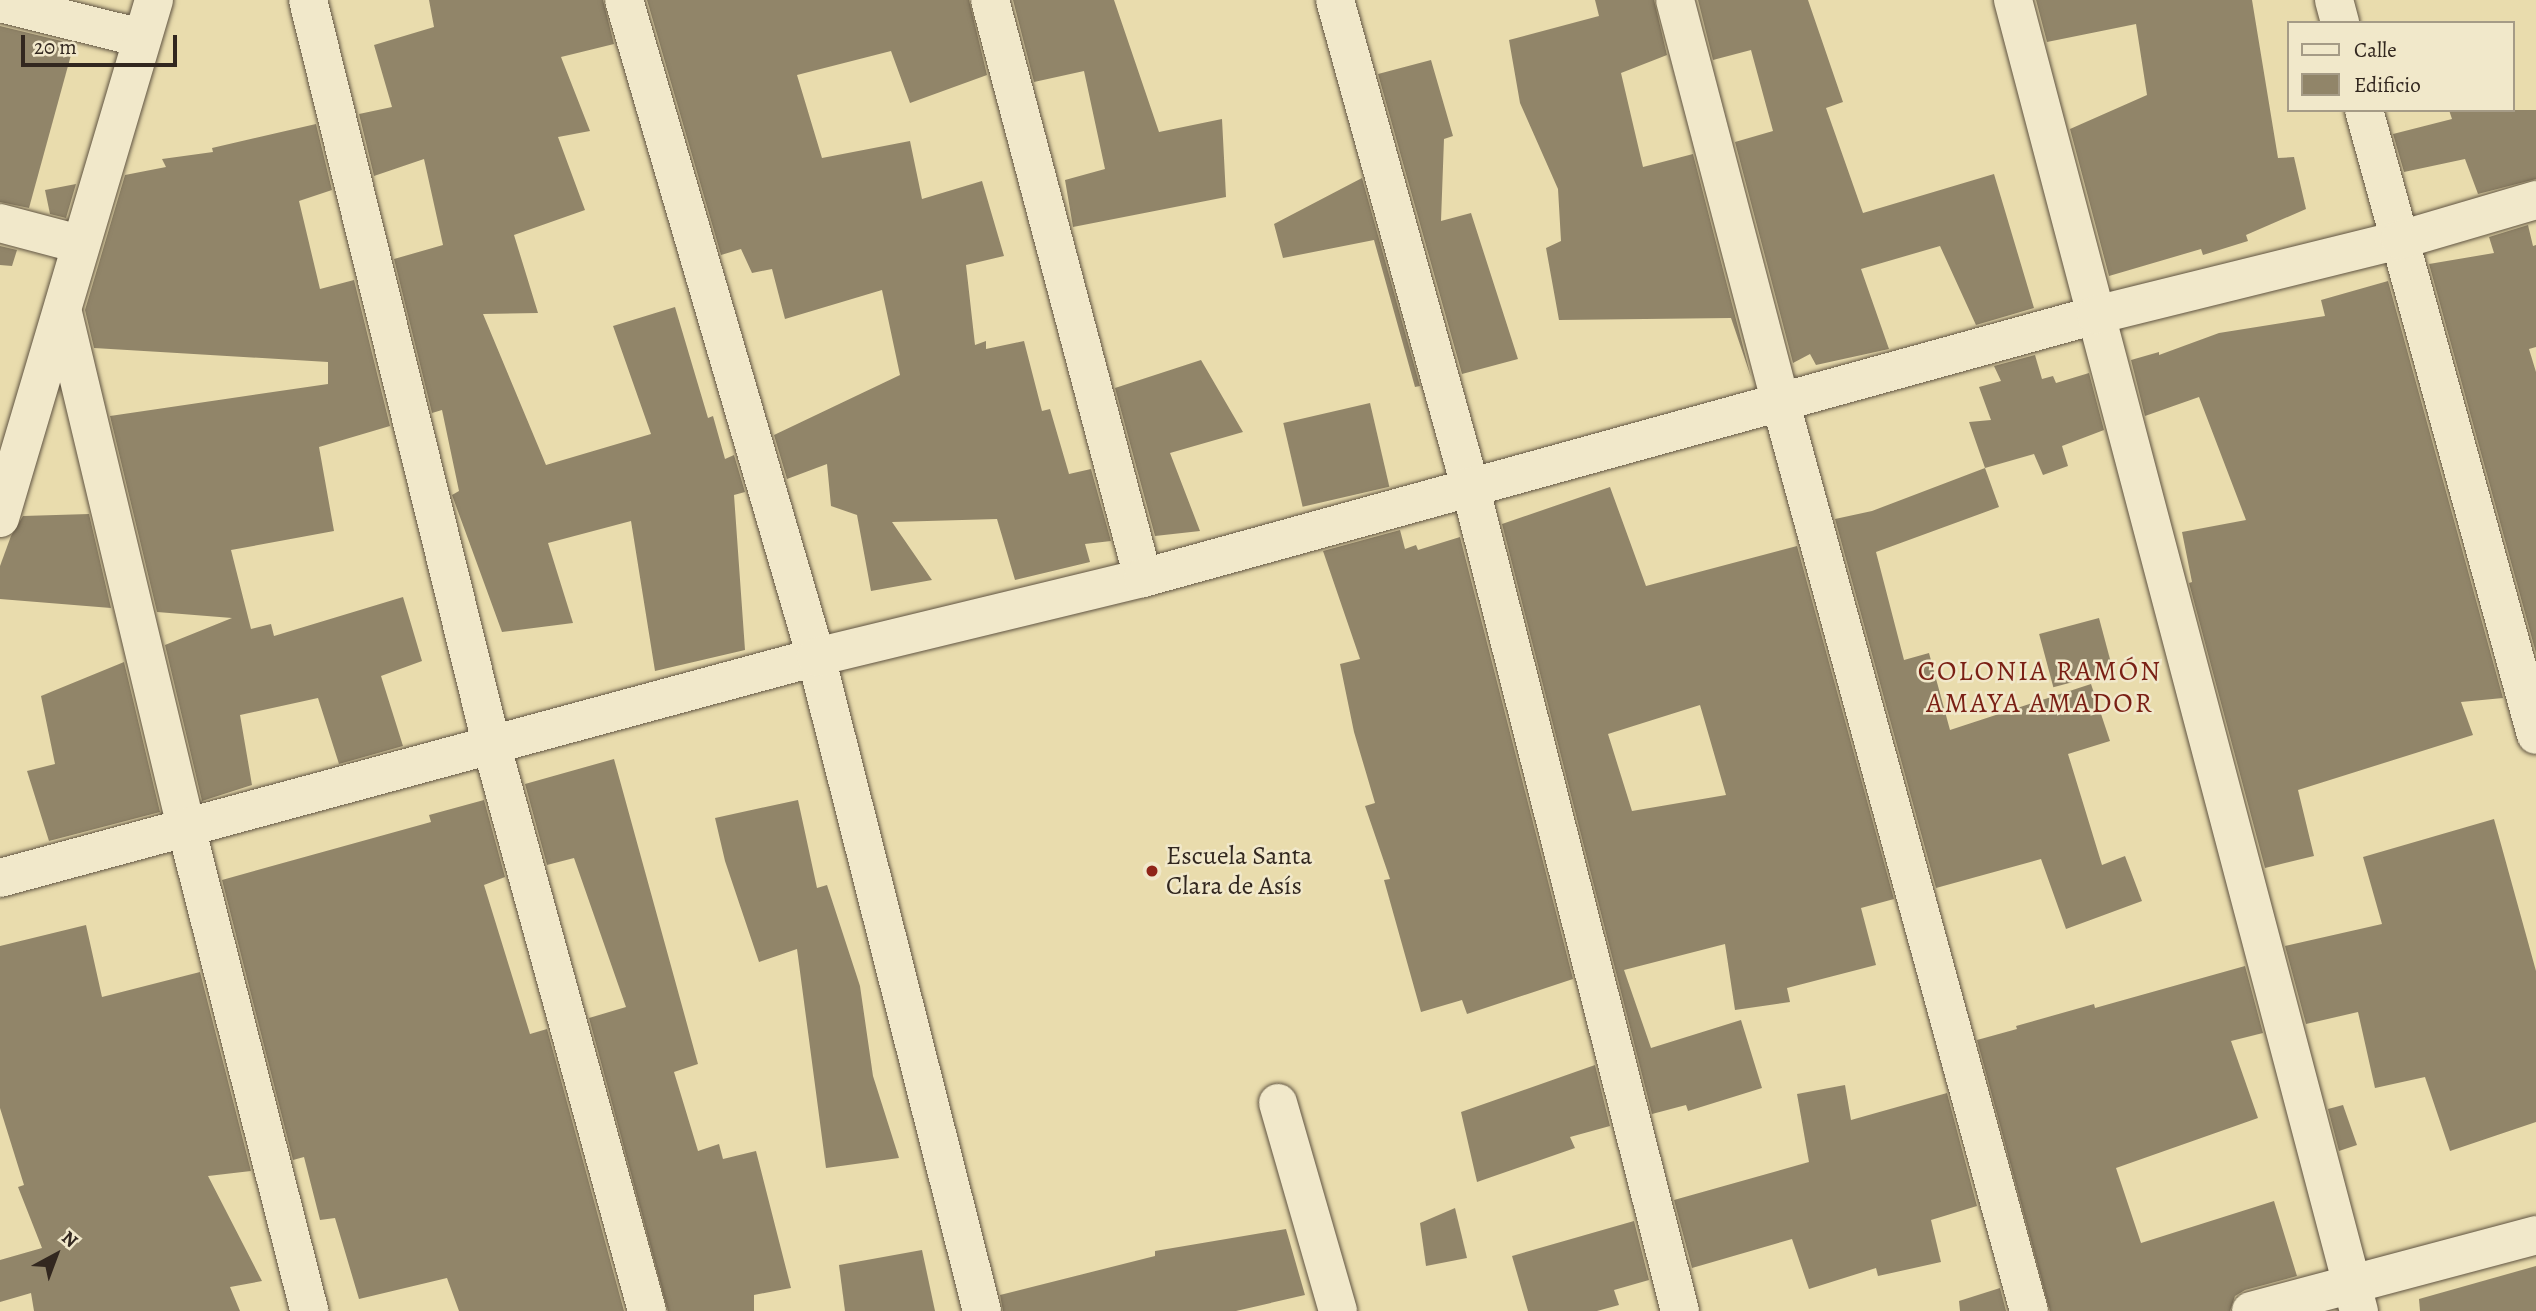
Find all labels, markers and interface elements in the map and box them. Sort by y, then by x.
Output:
scale bar [24,21,180,65]
legend [2288,21,2515,112]
text: 20 m [34,33,77,61]
text: Calle [2354,36,2397,64]
text: Edificio [2354,71,2421,99]
district label: COLONIA RAMÓN AMAYA AMADOR [1919,654,2161,720]
place label: Escuela Santa Clara de Asís [1166,840,1312,902]
marker: Escuela Santa Clara de Asís [1144,863,1160,879]
north arrow [21,1220,91,1290]
text: N [56,1225,84,1254]

